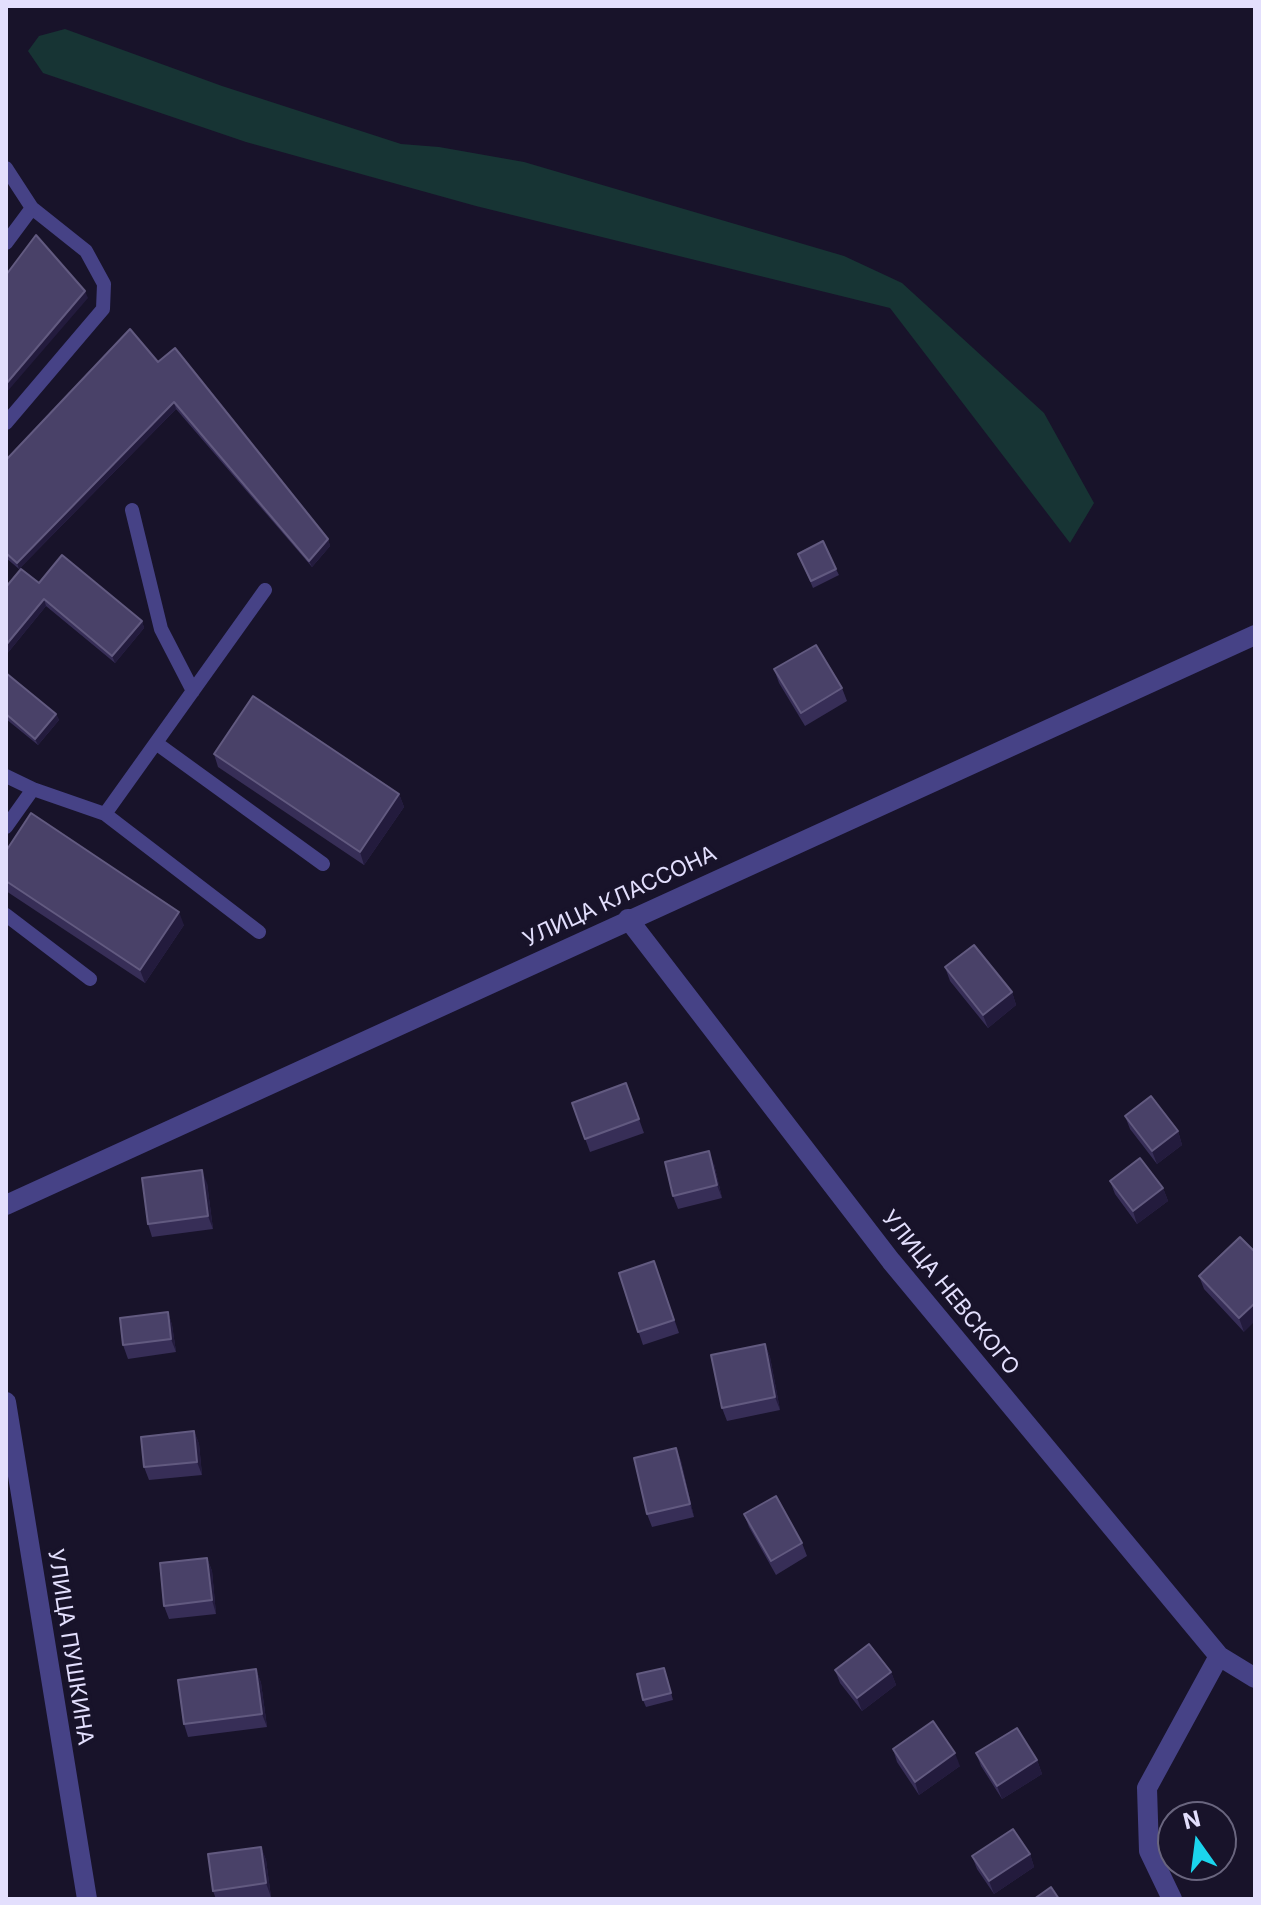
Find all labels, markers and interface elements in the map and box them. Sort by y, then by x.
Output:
street label: УЛИЦА КЛАССОНА [519,841,721,953]
street label: УЛИЦА НЕВСКОГО [876,1205,1024,1381]
street label: УЛИЦА ПУШКИНА [41,1547,99,1747]
north arrow [1157,1801,1237,1881]
text: N [1180,1805,1203,1834]

